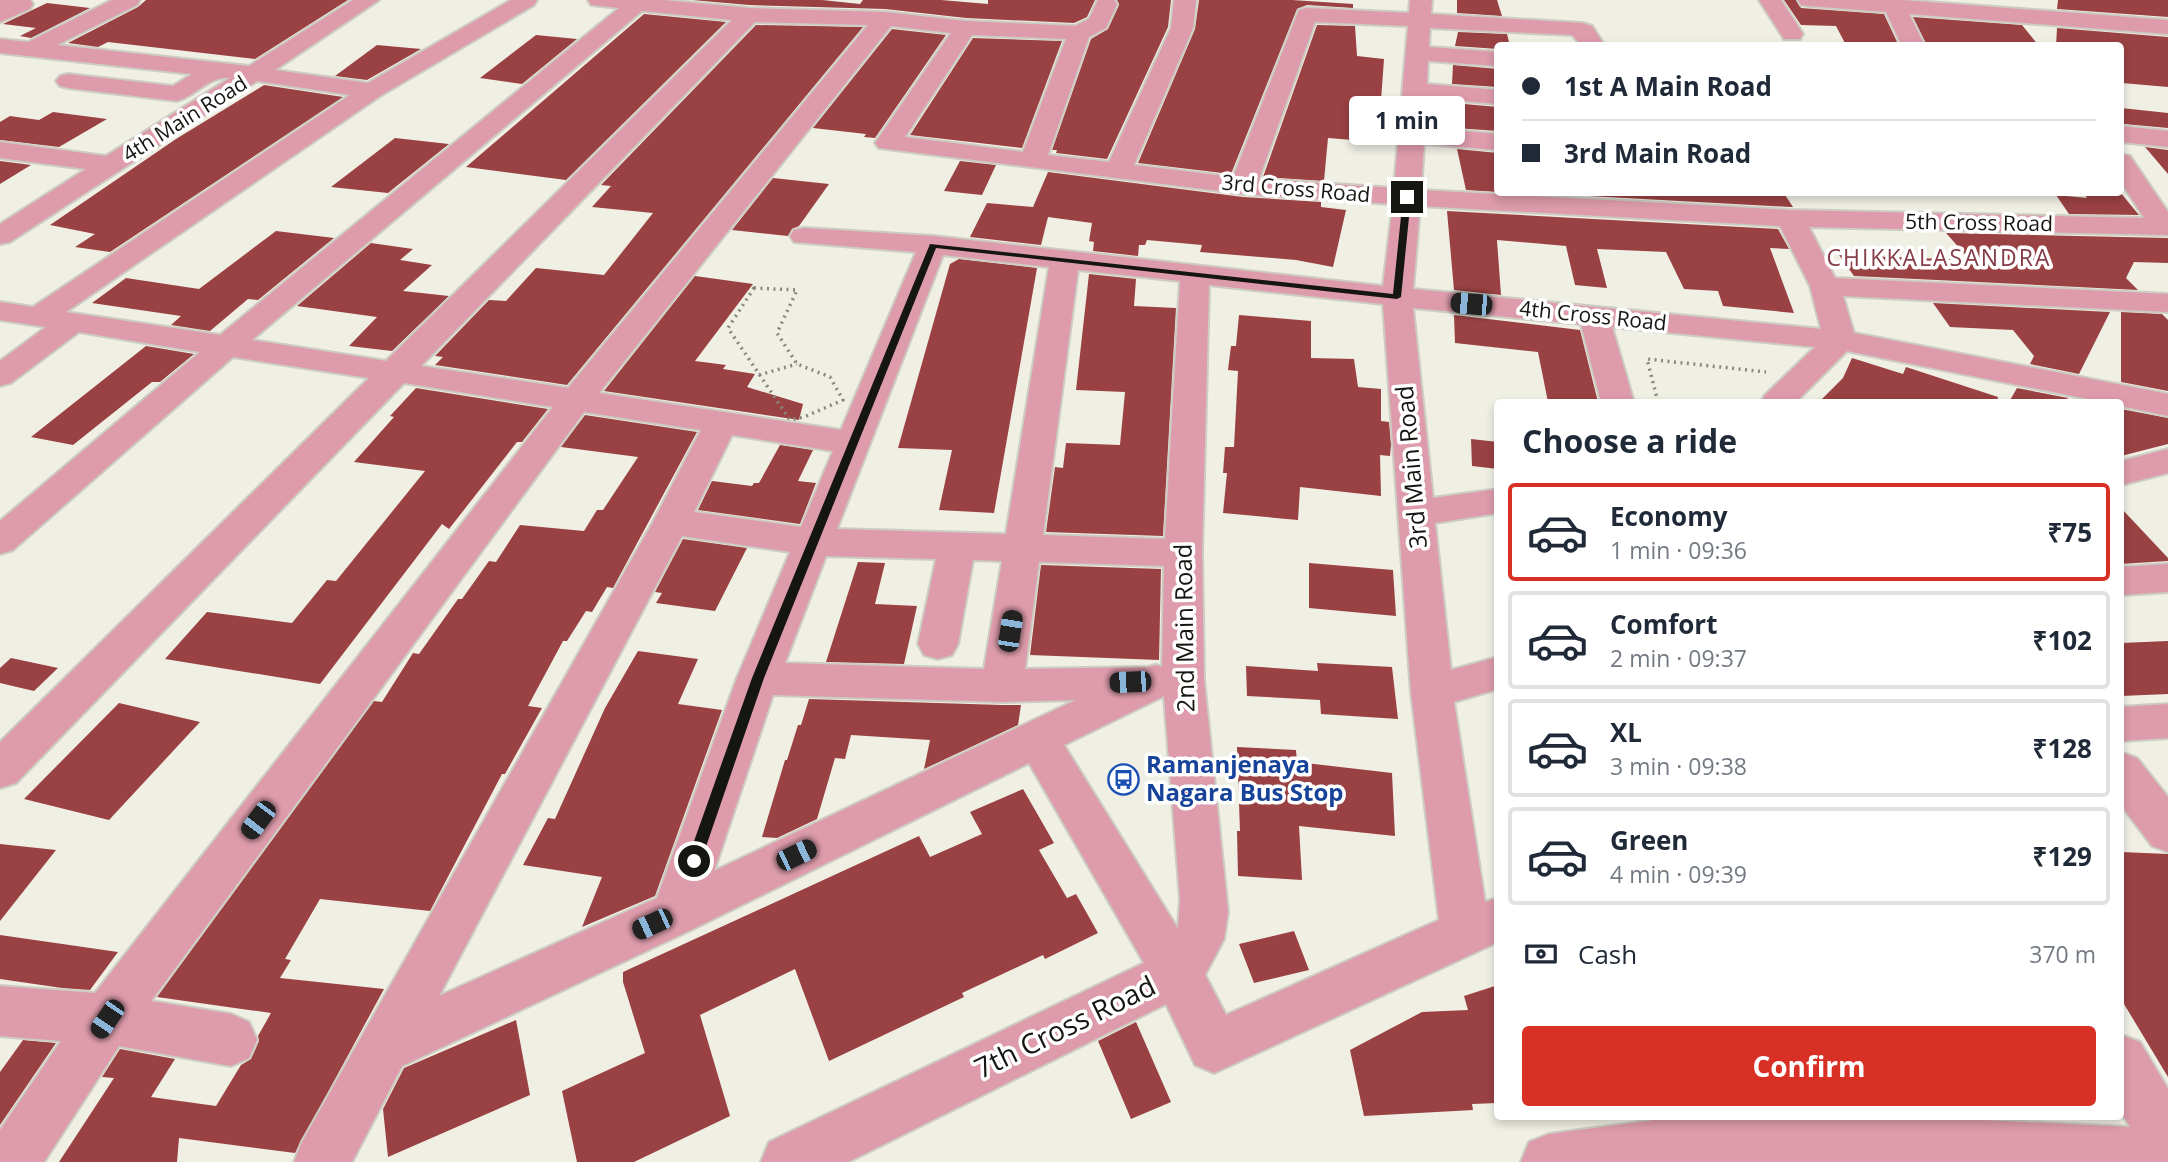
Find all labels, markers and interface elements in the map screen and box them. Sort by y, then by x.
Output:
text: 1st A Main Road [1564,68,1772,104]
street label: 4th Main Road [117,69,252,168]
callout: 1 min [1349,96,1465,144]
text: 1 min [1375,104,1439,136]
text: 3rd Main Road [1564,135,1751,171]
street label: 3rd Cross Road [1221,168,1371,208]
route end [1391,181,1423,213]
street label: 5th Cross Road [1905,207,2053,237]
district label: CHIKKALASANDRA [1826,241,2052,273]
car [1450,292,1493,316]
street label: 4th Cross Road [1518,293,1668,337]
street label: 3rd Main Road [1387,384,1434,550]
text: Choose a ride [1522,419,1737,462]
text: Economy [1610,498,1728,534]
icon: car [1526,501,1589,564]
text: ₹75 [2047,514,2092,550]
text: 1 min · 09:36 [1610,534,1747,566]
street label: 2nd Main Road [1166,543,1201,713]
text: Comfort [1610,606,1717,642]
car [997,609,1024,653]
icon: car [1526,609,1589,672]
text: ₹102 [2033,622,2092,658]
text: 2 min · 09:37 [1610,642,1747,674]
car [1109,671,1152,693]
text: XL [1610,714,1642,750]
icon: car [1526,717,1589,780]
text: ₹128 [2033,730,2092,766]
place label: Ramanjenaya Nagara Bus Stop [1146,747,1343,808]
text: 3 min · 09:38 [1610,750,1747,782]
bus stop icon: Ramanjenaya Nagara Bus Stop [1106,762,1140,796]
car [237,797,280,843]
text: Green [1610,822,1688,858]
icon: car [1526,825,1589,888]
car [773,836,820,874]
text: ₹129 [2033,838,2092,874]
route start [678,845,710,877]
text: 4 min · 09:39 [1610,858,1747,890]
car [629,906,676,942]
icon: cash [1522,935,1560,973]
text: Cash [1578,936,1637,972]
text: 370 m [2029,938,2096,970]
street label: 7th Cross Road [968,966,1161,1086]
car [87,996,128,1042]
button: Confirm [1522,1026,2096,1106]

